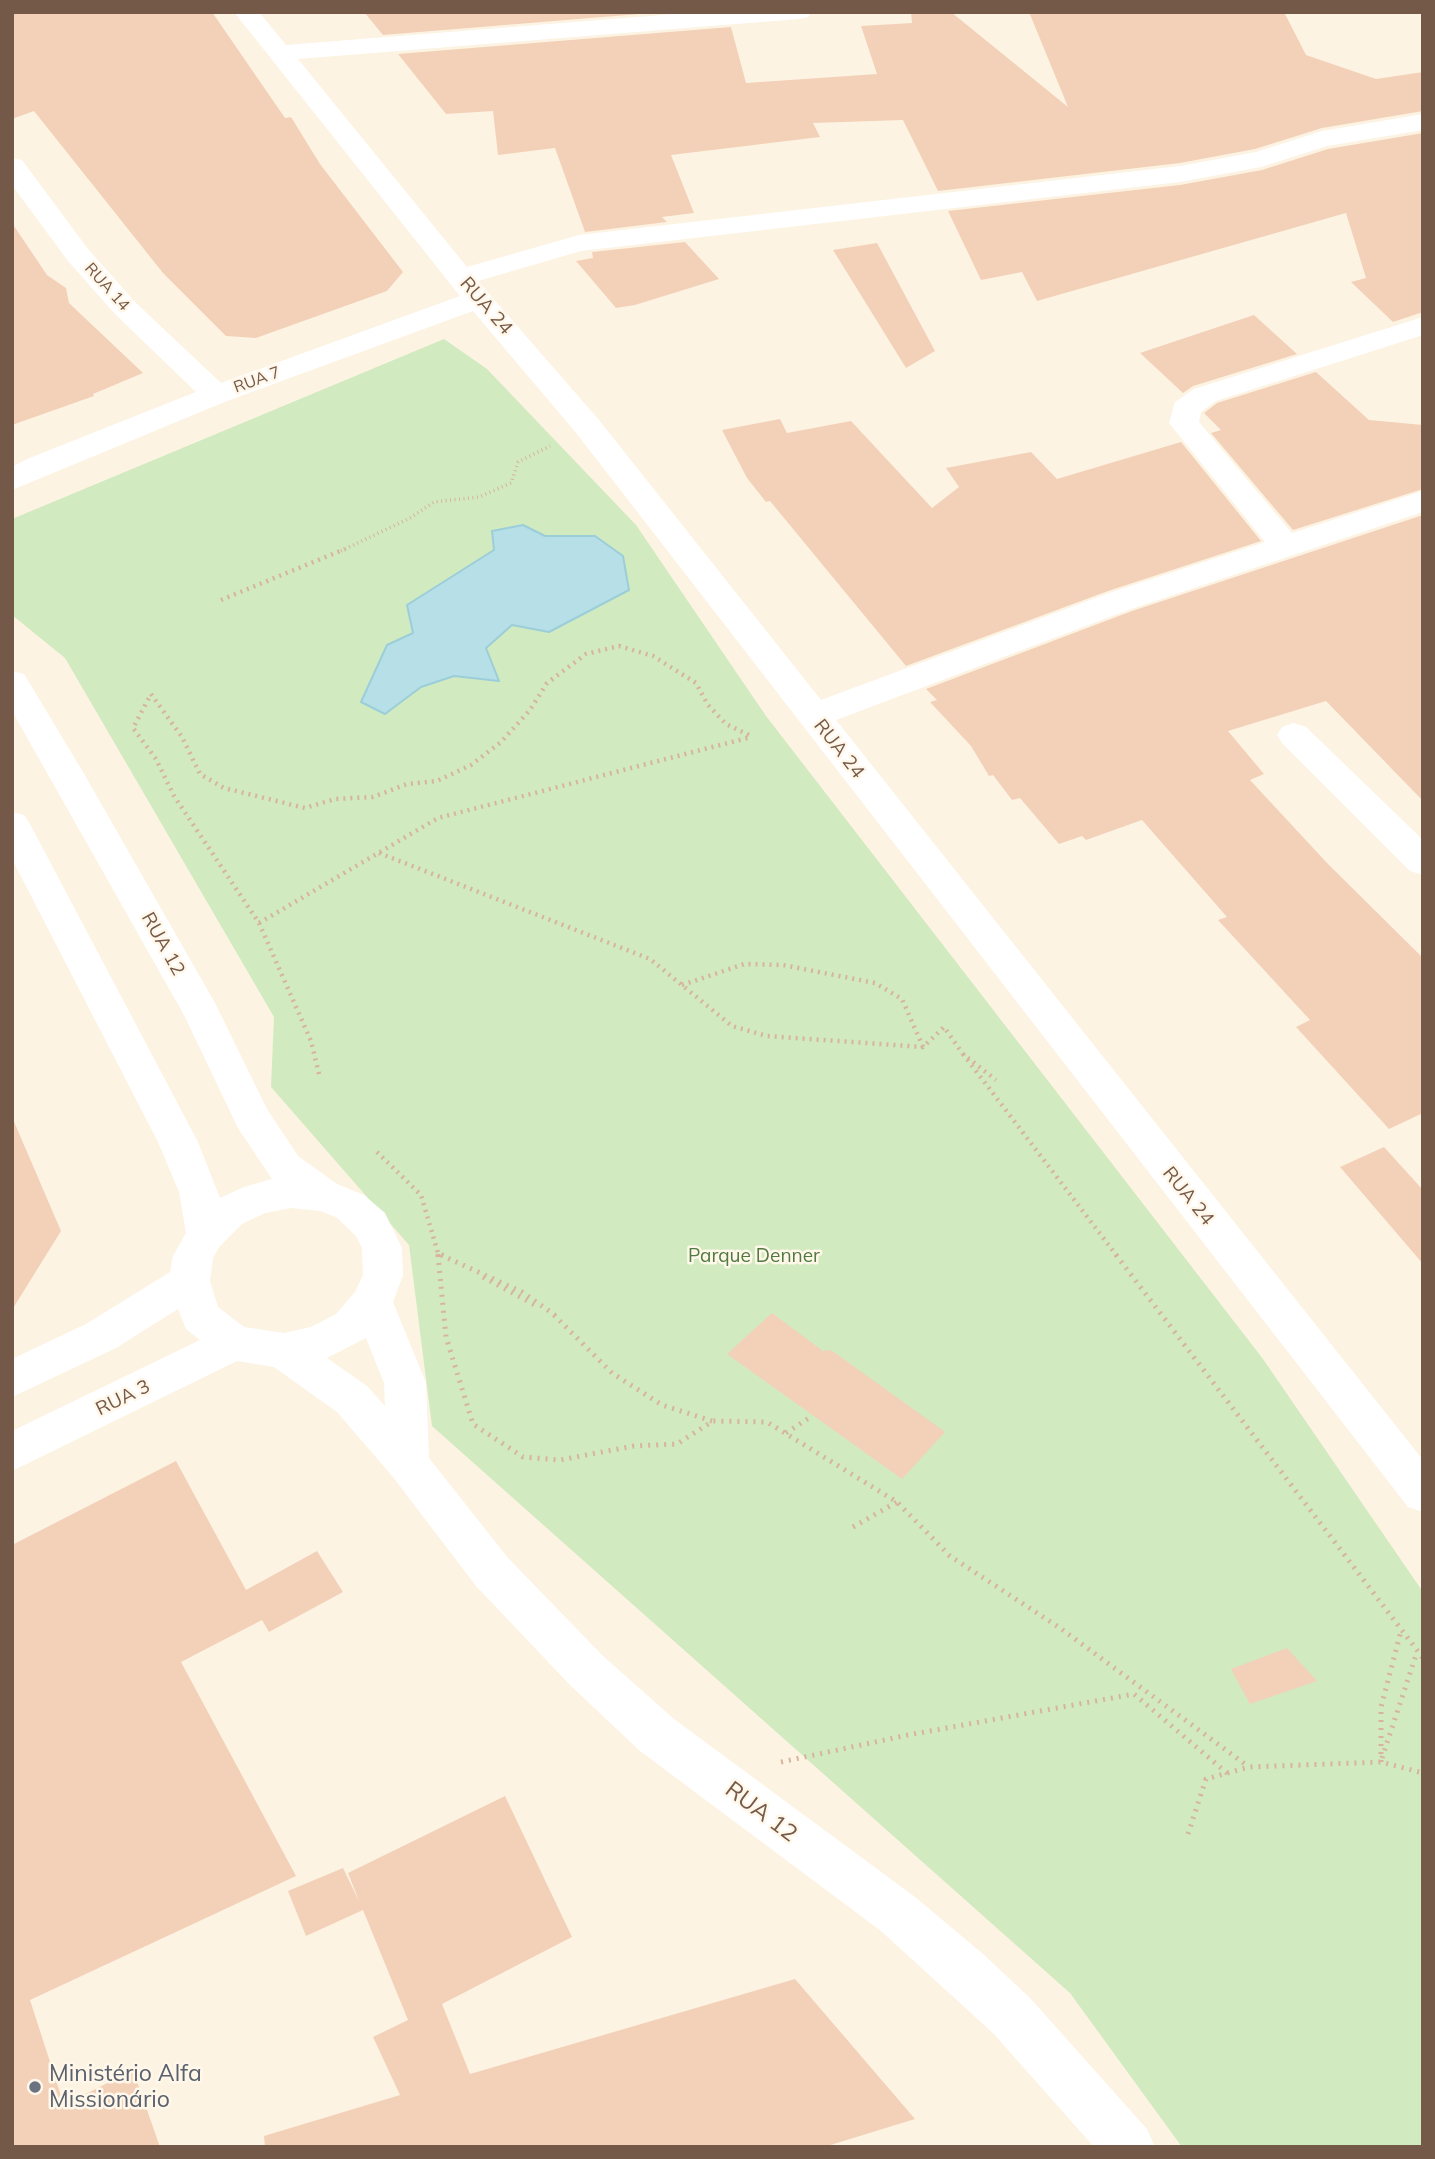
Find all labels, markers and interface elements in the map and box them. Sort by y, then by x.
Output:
street label: RUA 14 [81,259,133,315]
street label: RUA 24 [455,273,517,339]
street label: RUA 7 [231,363,283,397]
street label: RUA 24 [809,715,869,783]
street label: RUA 12 [136,908,190,980]
street label: RUA 24 [1158,1162,1218,1230]
park label: Parque Denner [688,1245,820,1267]
street label: RUA 3 [92,1375,154,1421]
street label: RUA 12 [720,1776,802,1848]
place label: Ministério Alfa Missionário [49,2060,202,2114]
marker: Ministério Alfa Missionário [27,2079,43,2095]

